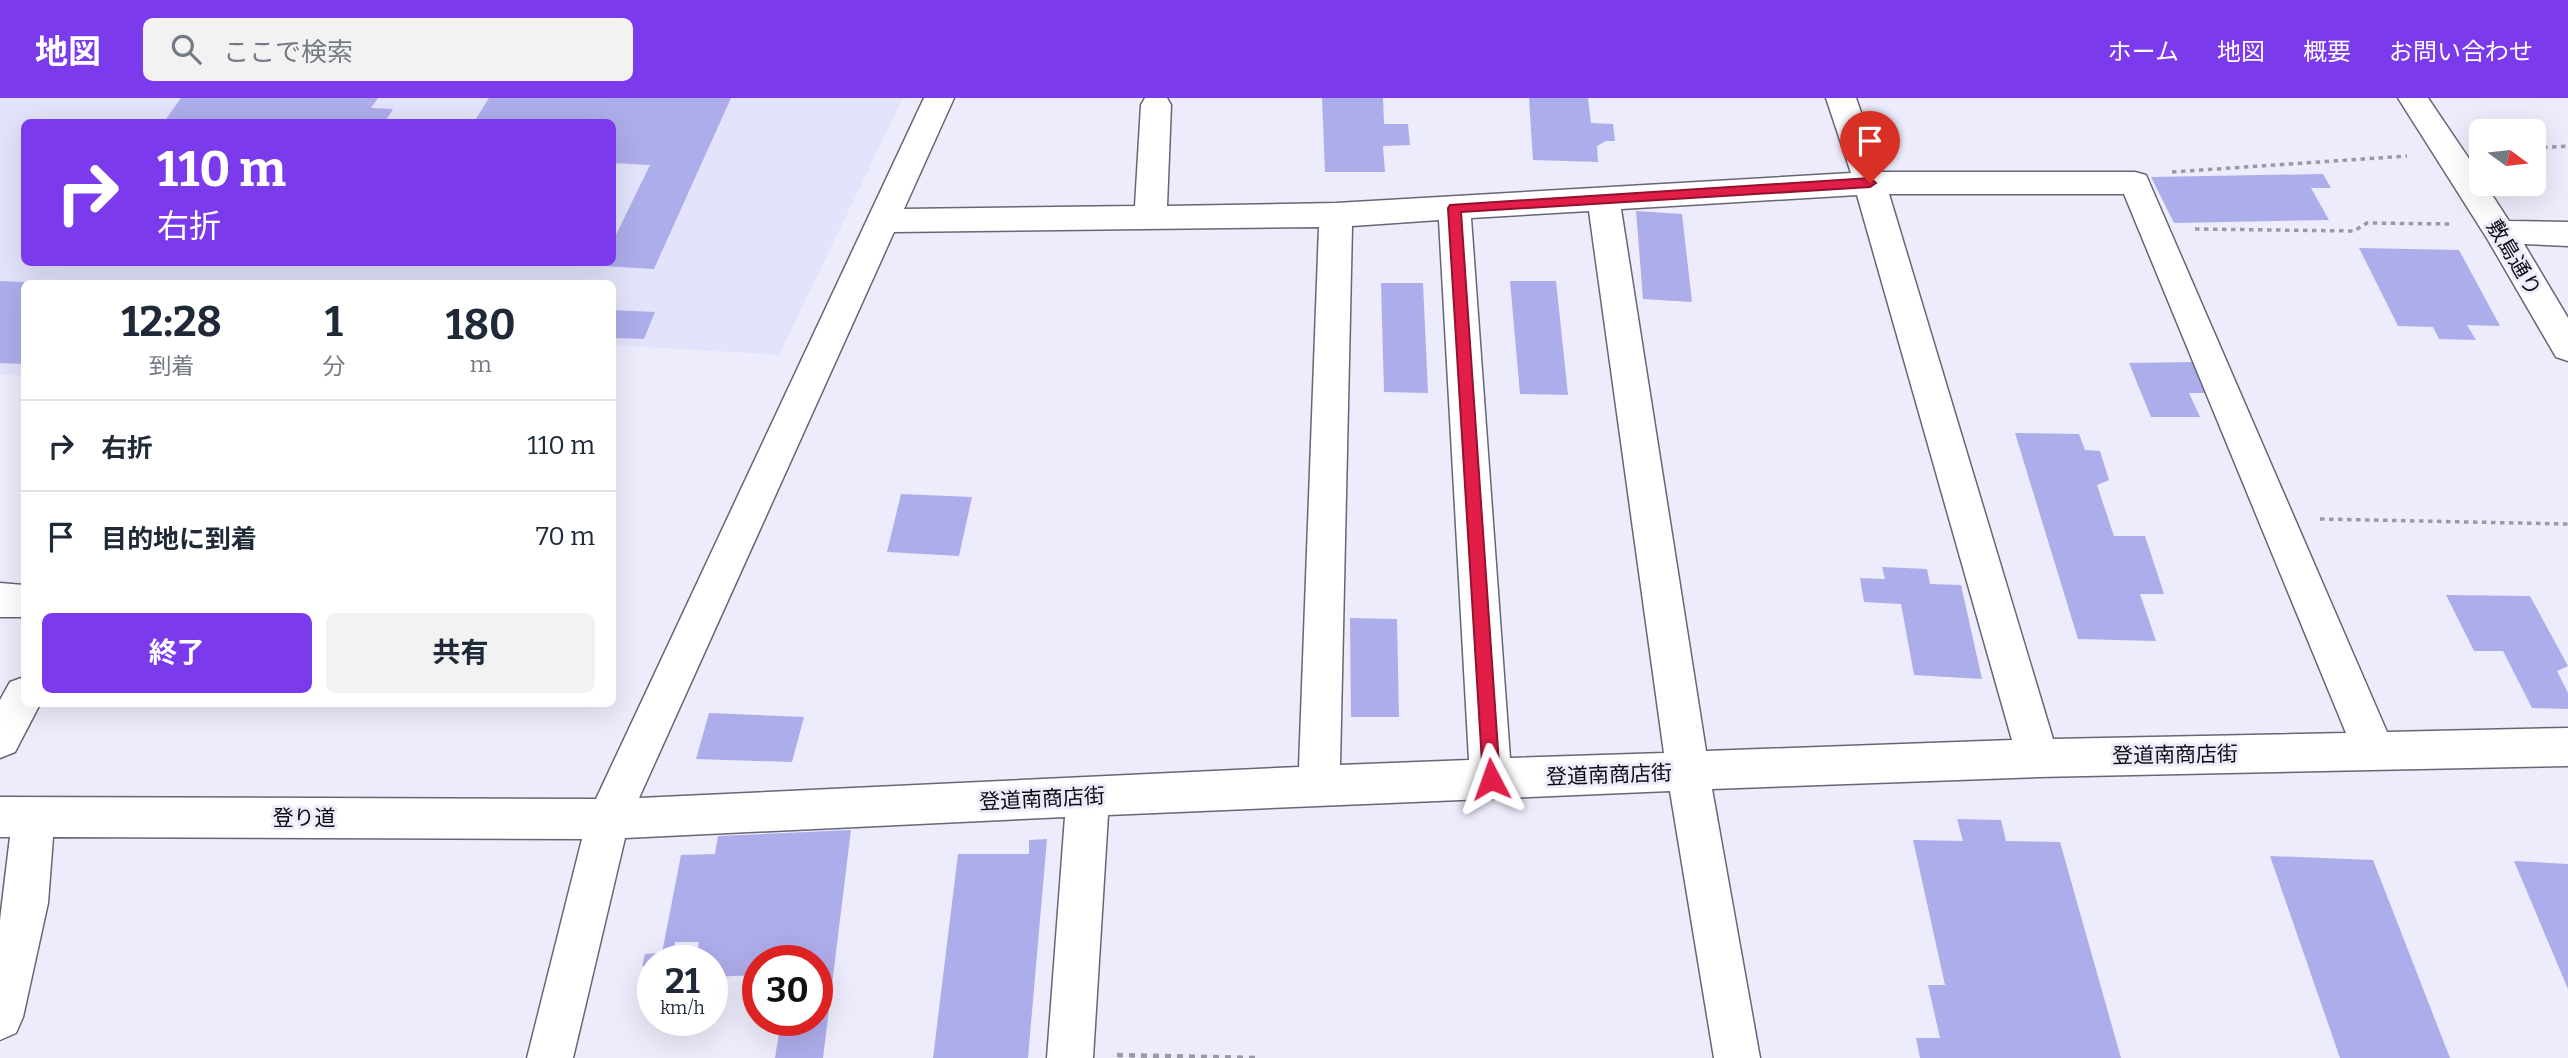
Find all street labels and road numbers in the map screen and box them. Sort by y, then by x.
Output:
street label: 敷島通り [2481,215,2547,301]
street label: 登道南商店街 [2112,741,2238,769]
street label: 登道南商店街 [1546,760,1672,790]
street label: 登道南商店街 [978,783,1106,815]
street label: 登り道 [273,805,336,831]

